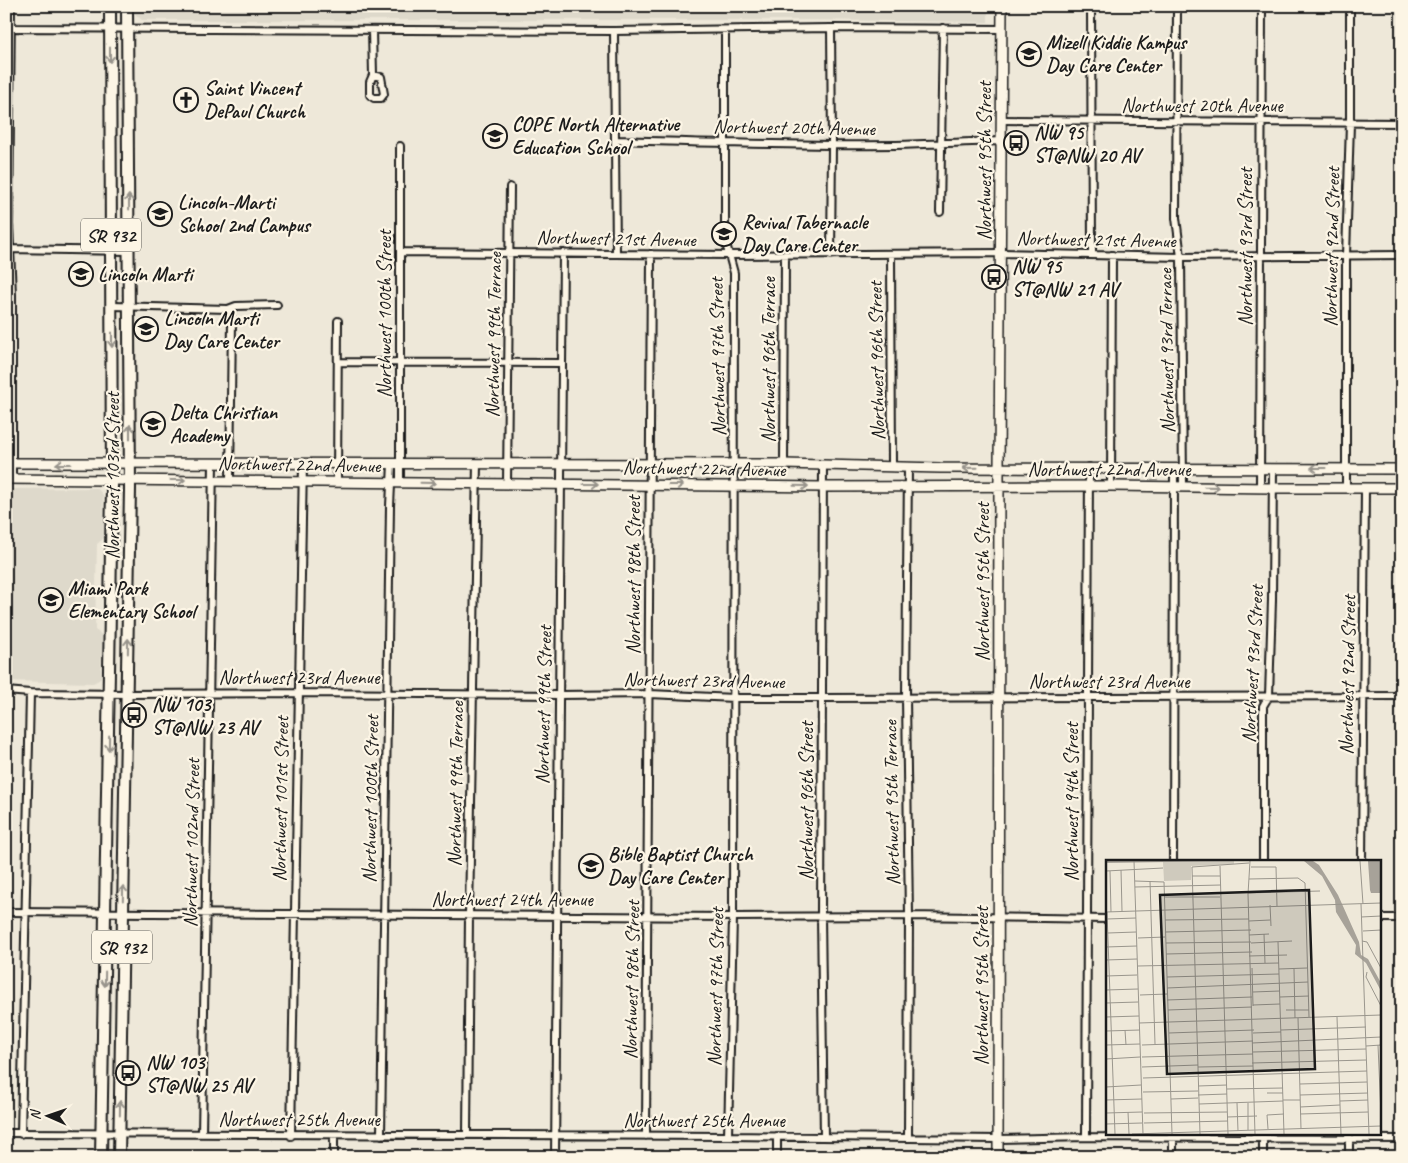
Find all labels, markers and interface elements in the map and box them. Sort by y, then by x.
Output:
place label: Mizell Kiddie Kampus Day Care Center [1046,30,1188,78]
school or university icon: Mizell Kiddie Kampus Day Care Center [1016,41,1042,67]
one-way arrow [105,46,115,63]
place label: Saint Vincent DePaul Church [204,76,306,124]
street label: Northwest 95th Street [972,79,997,240]
church icon: Saint Vincent DePaul Church [173,87,199,113]
street label: Northwest 20th Avenue [1121,93,1284,118]
place label: COPE North Alternative Education School [512,112,681,160]
street label: Northwest 20th Avenue [713,114,877,141]
place label: NW 95 ST@NW 20 AV [1034,120,1144,168]
school or university icon: COPE North Alternative Education School [482,123,508,149]
bus stop icon: NW 95 ST@NW 20 AV [1003,130,1029,156]
street label: Northwest 92nd Street [1318,164,1345,327]
street label: Northwest 93rd Street [1233,166,1258,326]
place label: Lincoln-Marti School 2nd Campus [178,190,312,238]
one-way arrow [124,194,134,210]
school or university icon: Lincoln-Marti School 2nd Campus [147,201,173,227]
place label: Revival Tabernacle Day Care Center [742,210,870,258]
road number: SR 932 [81,218,141,252]
school or university icon: Revival Tabernacle Day Care Center [711,221,737,247]
street label: Northwest 21st Avenue [536,225,697,252]
street label: Northwest 21st Avenue [1016,226,1177,253]
street label: Northwest 100th Street [372,228,397,398]
street label: Northwest 99th Terrace [480,251,507,418]
place label: NW 95 ST@NW 21 AV [1012,254,1122,302]
school or university icon: Lincoln Marti [68,261,94,287]
place label: Lincoln Marti [98,262,196,287]
bus stop icon: NW 95 ST@NW 21 AV [981,264,1007,290]
street label: Northwest 93rd Terrace [1153,267,1180,434]
street label: Northwest 97th Street [704,275,731,437]
street label: Northwest 96th Terrace [756,276,781,443]
street label: Northwest 96th Street [863,279,890,441]
place label: Lincoln Marti Day Care Center [164,306,282,354]
school or university icon: Lincoln Marti Day Care Center [133,316,159,342]
one-way arrow [107,332,117,348]
street label: Northwest 103rd Street [100,390,125,560]
place label: Delta Christian Academy [170,400,278,448]
school or university icon: Delta Christian Academy [140,411,166,437]
one-way arrow [125,424,135,440]
street label: Northwest 22nd Avenue [217,451,382,478]
street label: Northwest 22nd Avenue [622,455,787,482]
street label: Northwest 22nd Avenue [1028,457,1192,482]
one-way arrow [55,459,71,468]
one-way arrow [962,463,978,472]
one-way arrow [1310,463,1326,473]
one-way arrow [170,475,186,485]
one-way arrow [420,478,436,488]
one-way arrow [582,479,599,489]
one-way arrow [667,480,683,490]
one-way arrow [792,482,808,491]
one-way arrow [1204,482,1220,492]
street label: Northwest 98th Street [621,493,646,654]
street label: Northwest 95th Street [970,500,995,661]
place label: Miami Park Elementary School [68,576,198,624]
street label: Northwest 93rd Street [1236,582,1269,744]
school or university icon: Miami Park Elementary School [38,587,64,613]
street label: Northwest 92nd Street [1334,592,1361,755]
street label: Northwest 99th Street [530,623,557,785]
one-way arrow [123,638,133,654]
street label: Northwest 23rd Avenue [218,665,381,690]
street label: Northwest 23rd Avenue [623,667,786,694]
street label: Northwest 23rd Avenue [1028,669,1191,694]
place label: NW 103 ST@NW 23 AV [152,692,262,740]
street label: Northwest 99th Terrace [442,700,469,867]
bus stop icon: NW 103 ST@NW 23 AV [121,702,147,728]
street label: Northwest 100th Street [357,713,385,883]
street label: Northwest 101st Street [267,714,294,882]
street label: Northwest 96th Street [794,719,819,880]
street label: Northwest 95th Terrace [878,719,905,886]
street label: Northwest 94th Street [1059,720,1084,881]
one-way arrow [104,734,113,750]
street label: Northwest 102nd Street [178,756,206,928]
place label: Bible Baptist Church Day Care Center [608,842,754,890]
school or university icon: Bible Baptist Church Day Care Center [578,853,604,879]
inset map [1106,860,1380,1136]
one-way arrow [118,885,128,902]
street label: Northwest 24th Avenue [431,887,594,912]
street label: Northwest 98th Street [618,898,645,1060]
street label: Northwest 95th Street [969,904,994,1065]
street label: Northwest 97th Street [702,905,729,1067]
road number: SR 932 [92,930,152,964]
one-way arrow [100,971,109,987]
place label: NW 103 ST@NW 25 AV [146,1050,256,1098]
bus stop icon: NW 103 ST@NW 25 AV [115,1060,141,1086]
north arrow [22,1090,72,1140]
one-way arrow [115,1100,124,1116]
street label: Northwest 25th Avenue [218,1107,381,1132]
street label: Northwest 25th Avenue [623,1108,786,1133]
text: N [27,1109,44,1120]

